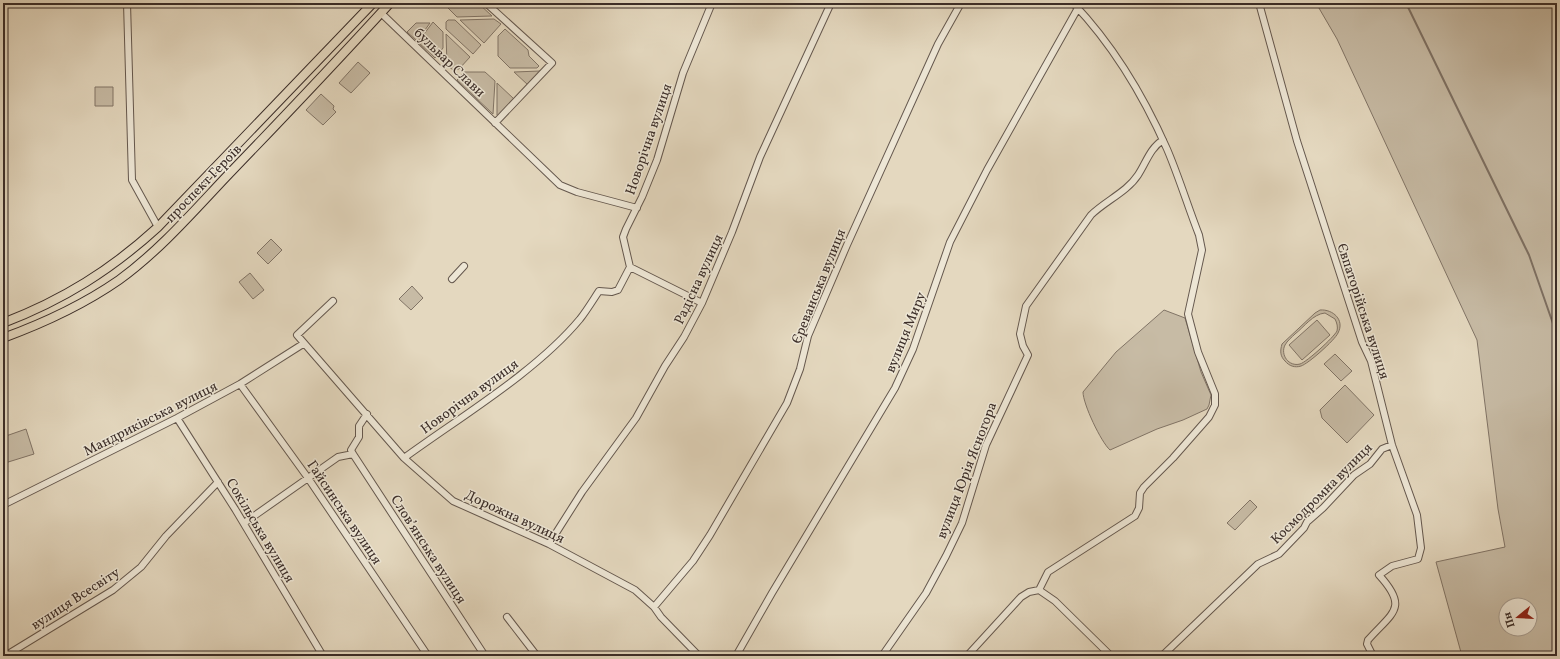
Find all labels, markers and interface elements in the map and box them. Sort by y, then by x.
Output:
street label: бульвар Слави [409,24,489,102]
street label: Новорічна вулиця [621,81,677,198]
street label: проспект Героїв [162,141,246,227]
street label: Єреванська вулиця [788,226,851,347]
street label: Радісна вулиця [670,231,729,328]
street label: Євпаторійська вулиця [1332,241,1393,382]
street label: вулиця Миру [882,289,931,376]
street label: Новорічна вулиця [417,355,523,439]
street label: Мандриківська вулиця [80,377,221,461]
street label: вулиця Юрія Ясногора [933,400,1002,542]
street label: Космодромна вулиця [1267,439,1377,549]
street label: Гайсинська вулиця [302,457,386,569]
street label: Сокільська вулиця [221,475,298,587]
street label: Дорожна вулиця [461,486,567,549]
street label: Словʼянська вулиця [385,492,470,608]
street label: вулиця Всесвіту [28,563,124,635]
north arrow [1498,597,1538,637]
text: Пн [1500,610,1519,629]

